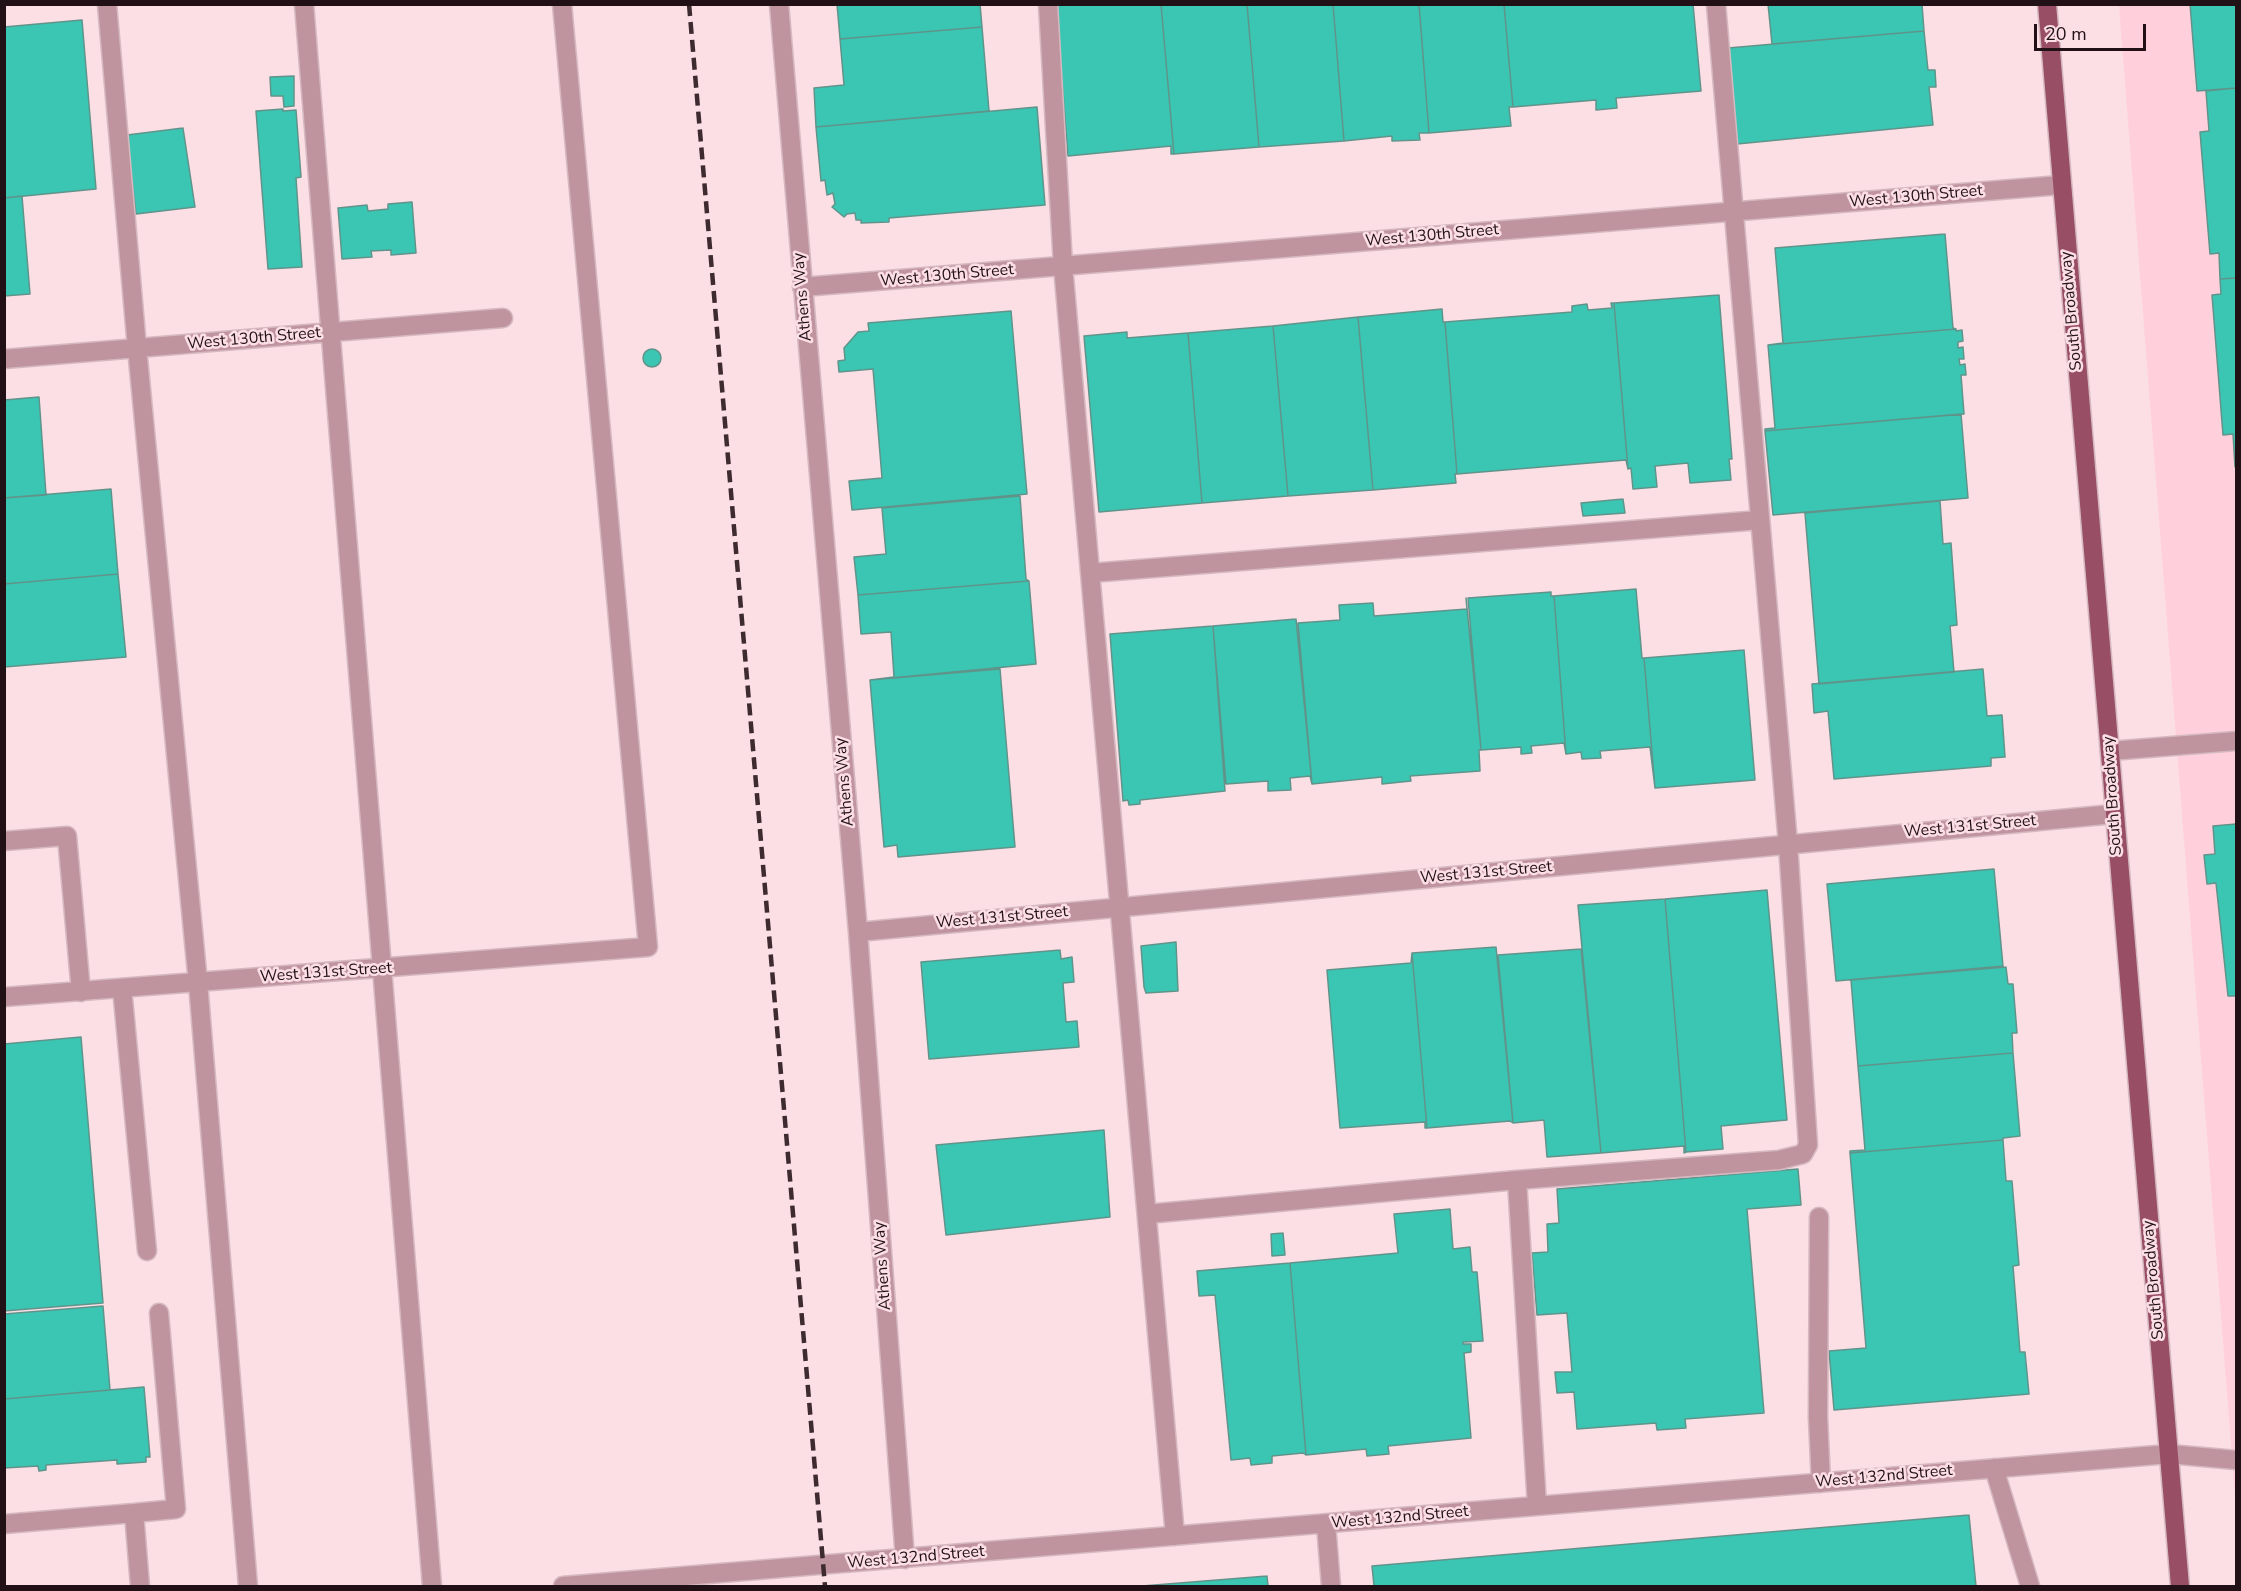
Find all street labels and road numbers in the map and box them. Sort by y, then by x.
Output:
street label: West 130th Street [1849,182,1983,212]
street label: West 130th Street [1365,221,1499,251]
street label: South Broadway [2057,251,2087,371]
street label: Athens Way [790,252,816,342]
street label: West 130th Street [880,261,1014,291]
street label: West 130th Street [187,324,321,354]
street label: South Broadway [2099,736,2127,856]
street label: Athens Way [832,737,858,827]
street label: West 131st Street [1903,812,2037,842]
street label: West 131st Street [1419,858,1553,888]
street label: West 131st Street [935,903,1069,933]
street label: West 131st Street [259,959,393,987]
street label: South Broadway [2139,1220,2169,1340]
street label: Athens Way [870,1221,896,1311]
street label: West 132nd Street [1815,1461,1953,1493]
street label: West 132nd Street [1331,1502,1469,1534]
street label: West 132nd Street [847,1542,985,1574]

